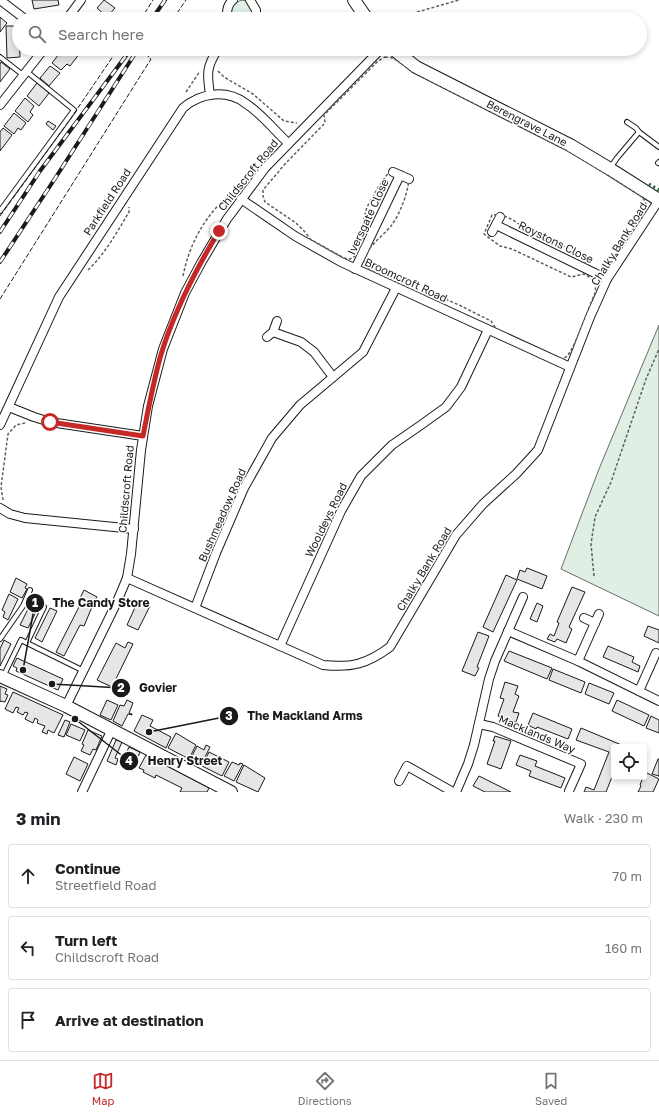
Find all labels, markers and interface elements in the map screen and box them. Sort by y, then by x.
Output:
search box [12,12,647,56]
icon: search [26,23,48,45]
text: Search here [58,25,144,43]
street label: Berengrave Lane [485,97,570,149]
street label: Childscroft Road [215,136,280,213]
street label: Parkfield Road [80,166,133,238]
street label: Iversgate Close [344,177,391,257]
street label: Chalky Bank Road [588,200,649,288]
street label: Roystons Close [517,218,596,265]
route end [210,222,228,240]
street label: Broomcroft Road [363,255,449,304]
route start [41,413,59,431]
street label: Childscroft Road [115,445,136,533]
street label: Bushmeadow Road [195,466,248,563]
street label: Wooldeys Road [302,480,349,559]
street label: Chalky Bank Road [393,524,454,613]
callout: The Candy Store [25,591,157,615]
text: 1 [32,595,38,610]
text: The Candy Store [53,595,149,610]
callout: Govier [111,676,185,700]
text: 2 [117,680,125,695]
text: Govier [139,680,177,695]
callout: The Mackland Arms [219,704,371,728]
text: 3 [225,708,233,723]
text: The Mackland Arms [247,708,363,723]
street label: Macklands Way [497,712,577,756]
map controls [611,744,647,780]
button: locate [611,744,647,780]
callout: Henry Street [119,749,230,773]
text: 4 [125,753,133,768]
text: Henry Street [148,753,223,768]
text: 3 min [16,808,60,829]
text: Walk · 230 m [564,810,643,826]
text: Continue [55,859,121,877]
icon: ahead [17,865,39,887]
text: 70 m [612,868,642,884]
text: Streetfield Road [55,877,156,893]
text: Turn left [55,931,117,949]
icon: left [17,937,39,959]
text: 160 m [605,940,642,956]
text: Childscroft Road [55,949,159,965]
icon: arrive [17,1009,39,1031]
text: Arrive at destination [55,1011,204,1029]
tab: Map [92,1070,114,1107]
tab: Directions [298,1070,352,1107]
tab: Saved [535,1070,567,1107]

